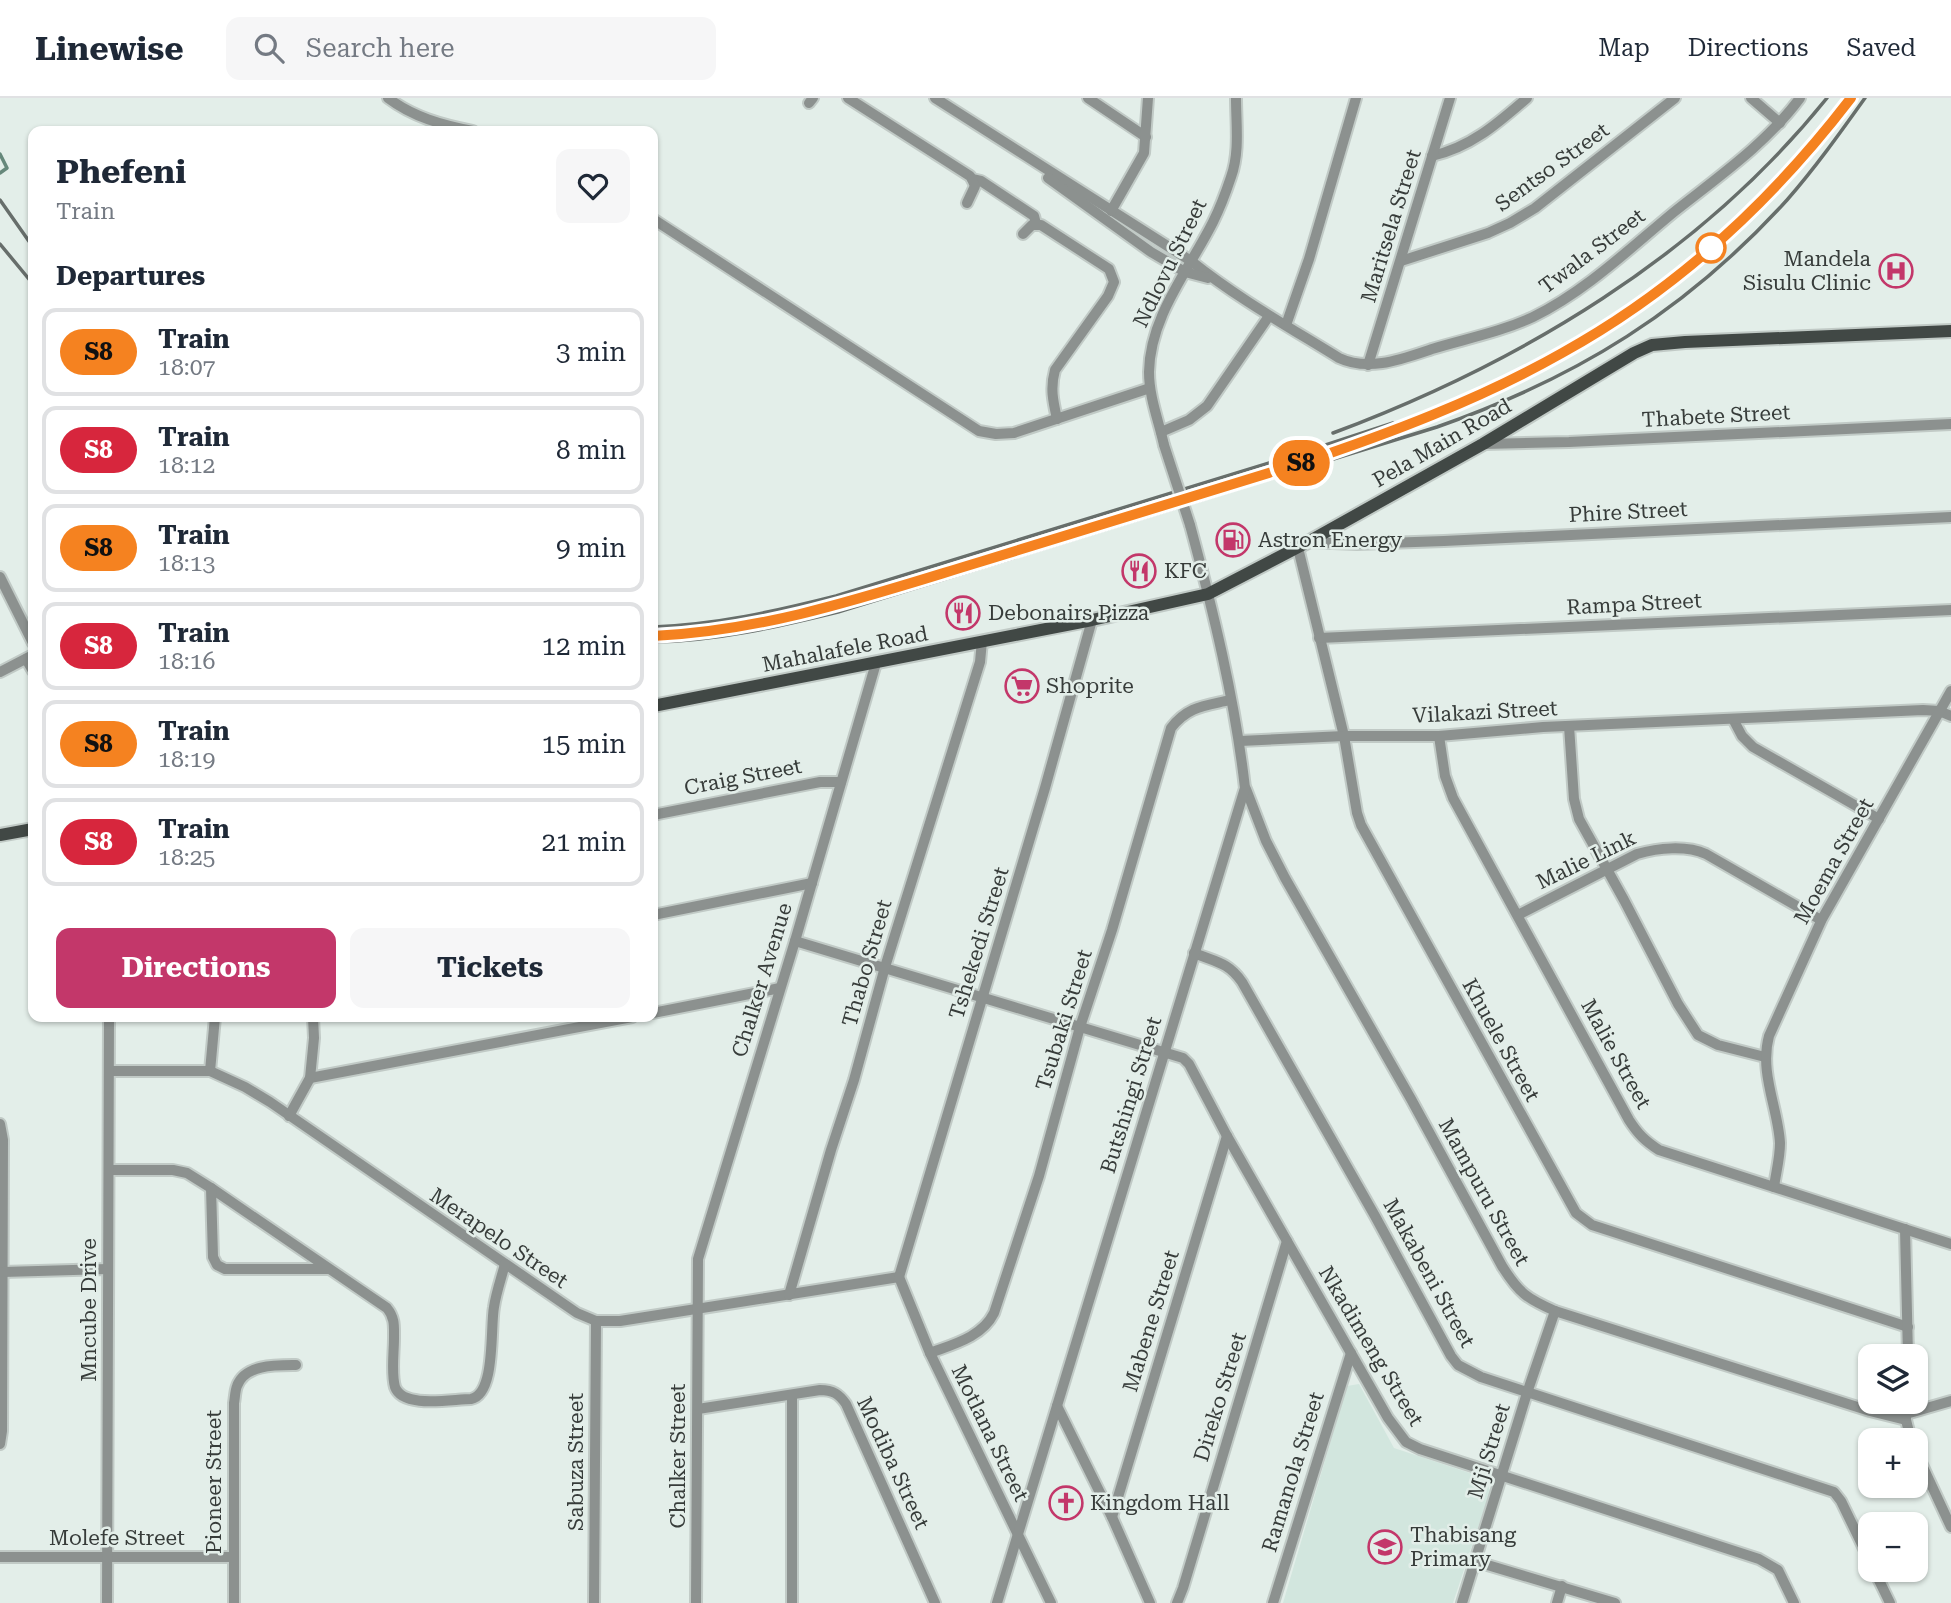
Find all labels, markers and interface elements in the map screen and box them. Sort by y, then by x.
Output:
search box [226,17,716,80]
text: Linewise [35,29,184,68]
icon: search [250,29,288,67]
text: Search here [306,33,455,63]
text: Map [1598,34,1650,62]
text: Directions [1688,34,1808,62]
text: Saved [1846,34,1916,62]
street label: Sentso Street [1490,118,1614,216]
street label: Maritsela Street [1356,146,1426,306]
button: heart [556,149,630,223]
text: Phefeni [56,152,186,191]
street label: Ndlovu Street [1129,195,1212,331]
text: Train [56,198,115,225]
street label: Twala Street [1535,203,1650,298]
unlabelled marker [1696,233,1726,263]
place label: Mandela Sisulu Clinic [1743,247,1872,295]
hospital icon: Mandela Sisulu Clinic [1877,252,1915,290]
text: Departures [56,261,205,291]
text: Train [158,324,230,354]
text: 3 min [556,337,626,367]
text: S8 [84,338,113,366]
text: 18:07 [158,354,215,381]
street label: Pela Main Road [1368,393,1516,492]
street label: Thabete Street [1641,400,1791,432]
text: Train [158,422,230,452]
text: 8 min [556,435,626,465]
text: S8 [84,436,113,464]
line badge: S8 [1270,440,1332,486]
text: S8 [1287,449,1315,477]
text: 18:12 [158,452,215,479]
street label: Phire Street [1568,497,1688,527]
text: Train [158,520,230,550]
fuel station icon: Astron Energy [1214,521,1252,559]
place label: Astron Energy [1258,528,1403,552]
text: 9 min [556,533,626,563]
text: S8 [84,534,113,562]
text: 18:13 [158,550,215,577]
restaurant icon: KFC [1120,552,1158,590]
place label: KFC [1164,559,1207,583]
street label: Rampa Street [1566,588,1702,620]
restaurant icon: Debonairs Pizza [944,594,982,632]
place label: Debonairs Pizza [988,601,1150,625]
text: Train [158,618,230,648]
street label: Mahalafele Road [760,621,930,677]
text: 12 min [542,631,626,661]
text: S8 [84,632,113,660]
text: 18:16 [158,648,215,675]
supermarket icon: Shoprite [1003,667,1041,705]
place label: Shoprite [1046,674,1134,698]
street label: Vilakazi Street [1412,696,1558,728]
text: Train [158,716,230,746]
text: 15 min [542,729,626,759]
text: S8 [84,730,113,758]
text: 18:19 [158,746,215,773]
street label: Craig Street [682,754,804,800]
street label: Moema Street [1789,794,1879,928]
text: Train [158,814,230,844]
street label: Malie Link [1532,826,1640,894]
text: 21 min [542,827,626,857]
text: S8 [84,828,113,856]
text: 18:25 [158,844,215,871]
street label: Tshekedi Street [944,864,1014,1022]
street label: Thabo Street [837,897,897,1029]
street label: Chalker Avenue [727,900,797,1060]
button: Directions [56,928,336,1008]
button: Tickets [350,928,630,1008]
street label: Tsubaki Street [1031,946,1097,1093]
street label: Khuele Street [1457,974,1545,1106]
street label: Malie Street [1576,995,1656,1113]
street label: Butshingi Street [1096,1014,1166,1176]
street label: Mampuru Street [1434,1114,1534,1270]
street label: Merapelo Street [426,1183,573,1293]
street label: Makabeni Street [1378,1195,1480,1352]
street label: Mncube Drive [77,1238,101,1382]
street label: Mabene Street [1118,1247,1184,1395]
street label: Nkadimeng Street [1314,1262,1428,1430]
street label: Direko Street [1189,1329,1251,1464]
map controls [1858,1344,1928,1582]
button: layers [1858,1344,1928,1414]
street label: Motlana Street [947,1361,1033,1505]
street label: Chalker Street [666,1383,690,1528]
street label: Ramanola Street [1257,1389,1329,1555]
street label: Sabuza Street [564,1393,588,1531]
street label: Modiba Street [852,1393,934,1533]
street label: Mji Street [1463,1400,1515,1502]
street label: Pioneer Street [202,1410,226,1554]
button: + [1858,1428,1928,1498]
church icon: Kingdom Hall [1047,1484,1085,1522]
place label: Kingdom Hall [1090,1491,1230,1515]
button: − [1858,1512,1928,1582]
place label: Thabisang Primary [1410,1523,1516,1571]
street label: Molefe Street [49,1526,185,1550]
school or university icon: Thabisang Primary [1366,1528,1404,1566]

